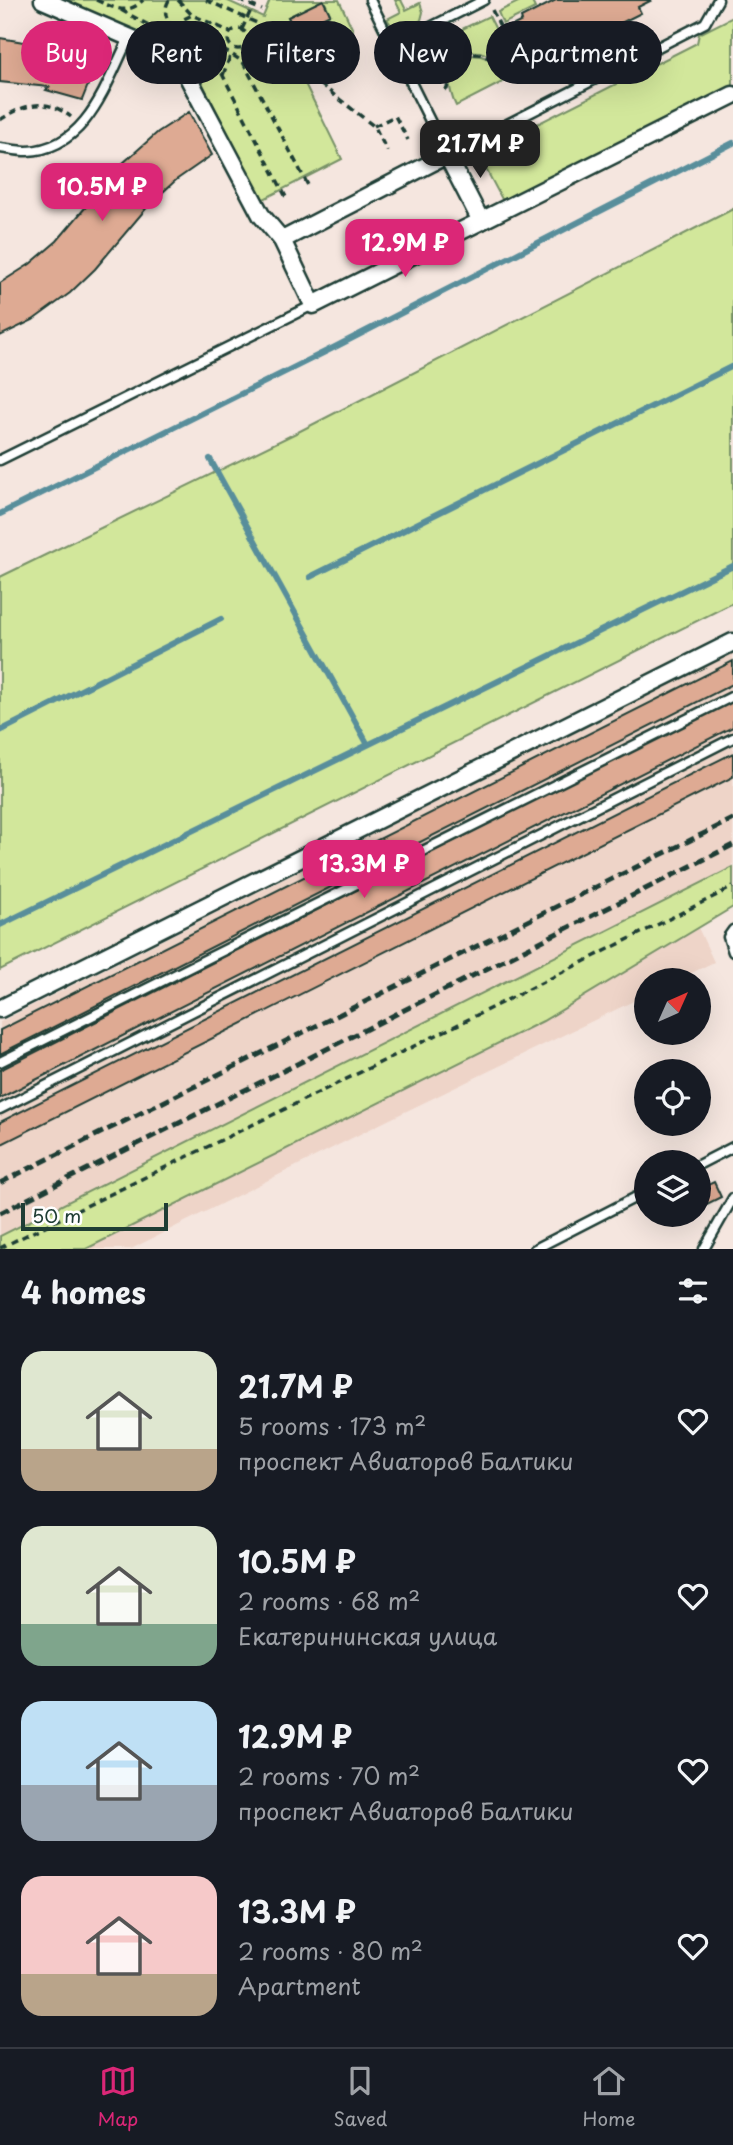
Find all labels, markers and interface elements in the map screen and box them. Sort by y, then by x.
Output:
chip: Buy [21,21,112,84]
chip: Rent [126,21,227,84]
chip: Filters [241,21,360,84]
chip: New [374,21,472,84]
chip: Apartment [486,21,662,84]
pin: 21.7M ₽ [415,120,545,180]
text: 21.7M ₽ [436,125,524,160]
pin: 10.5M ₽ [37,164,167,223]
text: 10.5M ₽ [57,168,147,203]
pin: 12.9M ₽ [340,219,470,279]
text: 12.9M ₽ [361,224,449,259]
pin: 13.3M ₽ [299,841,429,900]
text: 13.3M ₽ [319,845,409,880]
north arrow [634,968,710,1045]
map controls [634,968,711,1227]
button: locate [634,1059,711,1136]
button: layers [634,1150,711,1227]
scale bar [21,1200,168,1232]
text: 50 m [32,1201,81,1229]
text: 4 homes [21,1269,146,1314]
icon: filters [674,1272,712,1310]
text: 21.7M ₽ [238,1363,353,1408]
icon: home [77,1379,161,1463]
icon: heart [674,1402,712,1440]
text: 5 rooms · 173 m² [238,1408,426,1443]
text: проспект Авиаторов Балтики [238,1443,574,1478]
text: 10.5M ₽ [238,1538,356,1583]
icon: home [77,1554,161,1638]
icon: heart [674,1577,712,1615]
text: 2 rooms · 68 m² [238,1583,420,1618]
text: Екатерининская улица [238,1618,497,1653]
text: 12.9M ₽ [238,1713,352,1758]
icon: home [77,1729,161,1813]
icon: heart [674,1752,712,1790]
text: 2 rooms · 70 m² [238,1758,420,1793]
text: проспект Авиаторов Балтики [238,1793,574,1828]
text: 13.3M ₽ [238,1888,356,1933]
icon: home [77,1904,161,1988]
icon: heart [674,1927,712,1965]
text: 2 rooms · 80 m² [238,1933,423,1968]
text: Apartment [238,1968,361,2003]
tab: Map [98,2062,138,2132]
tab: Saved [333,2062,387,2132]
tab: Home [583,2062,635,2132]

